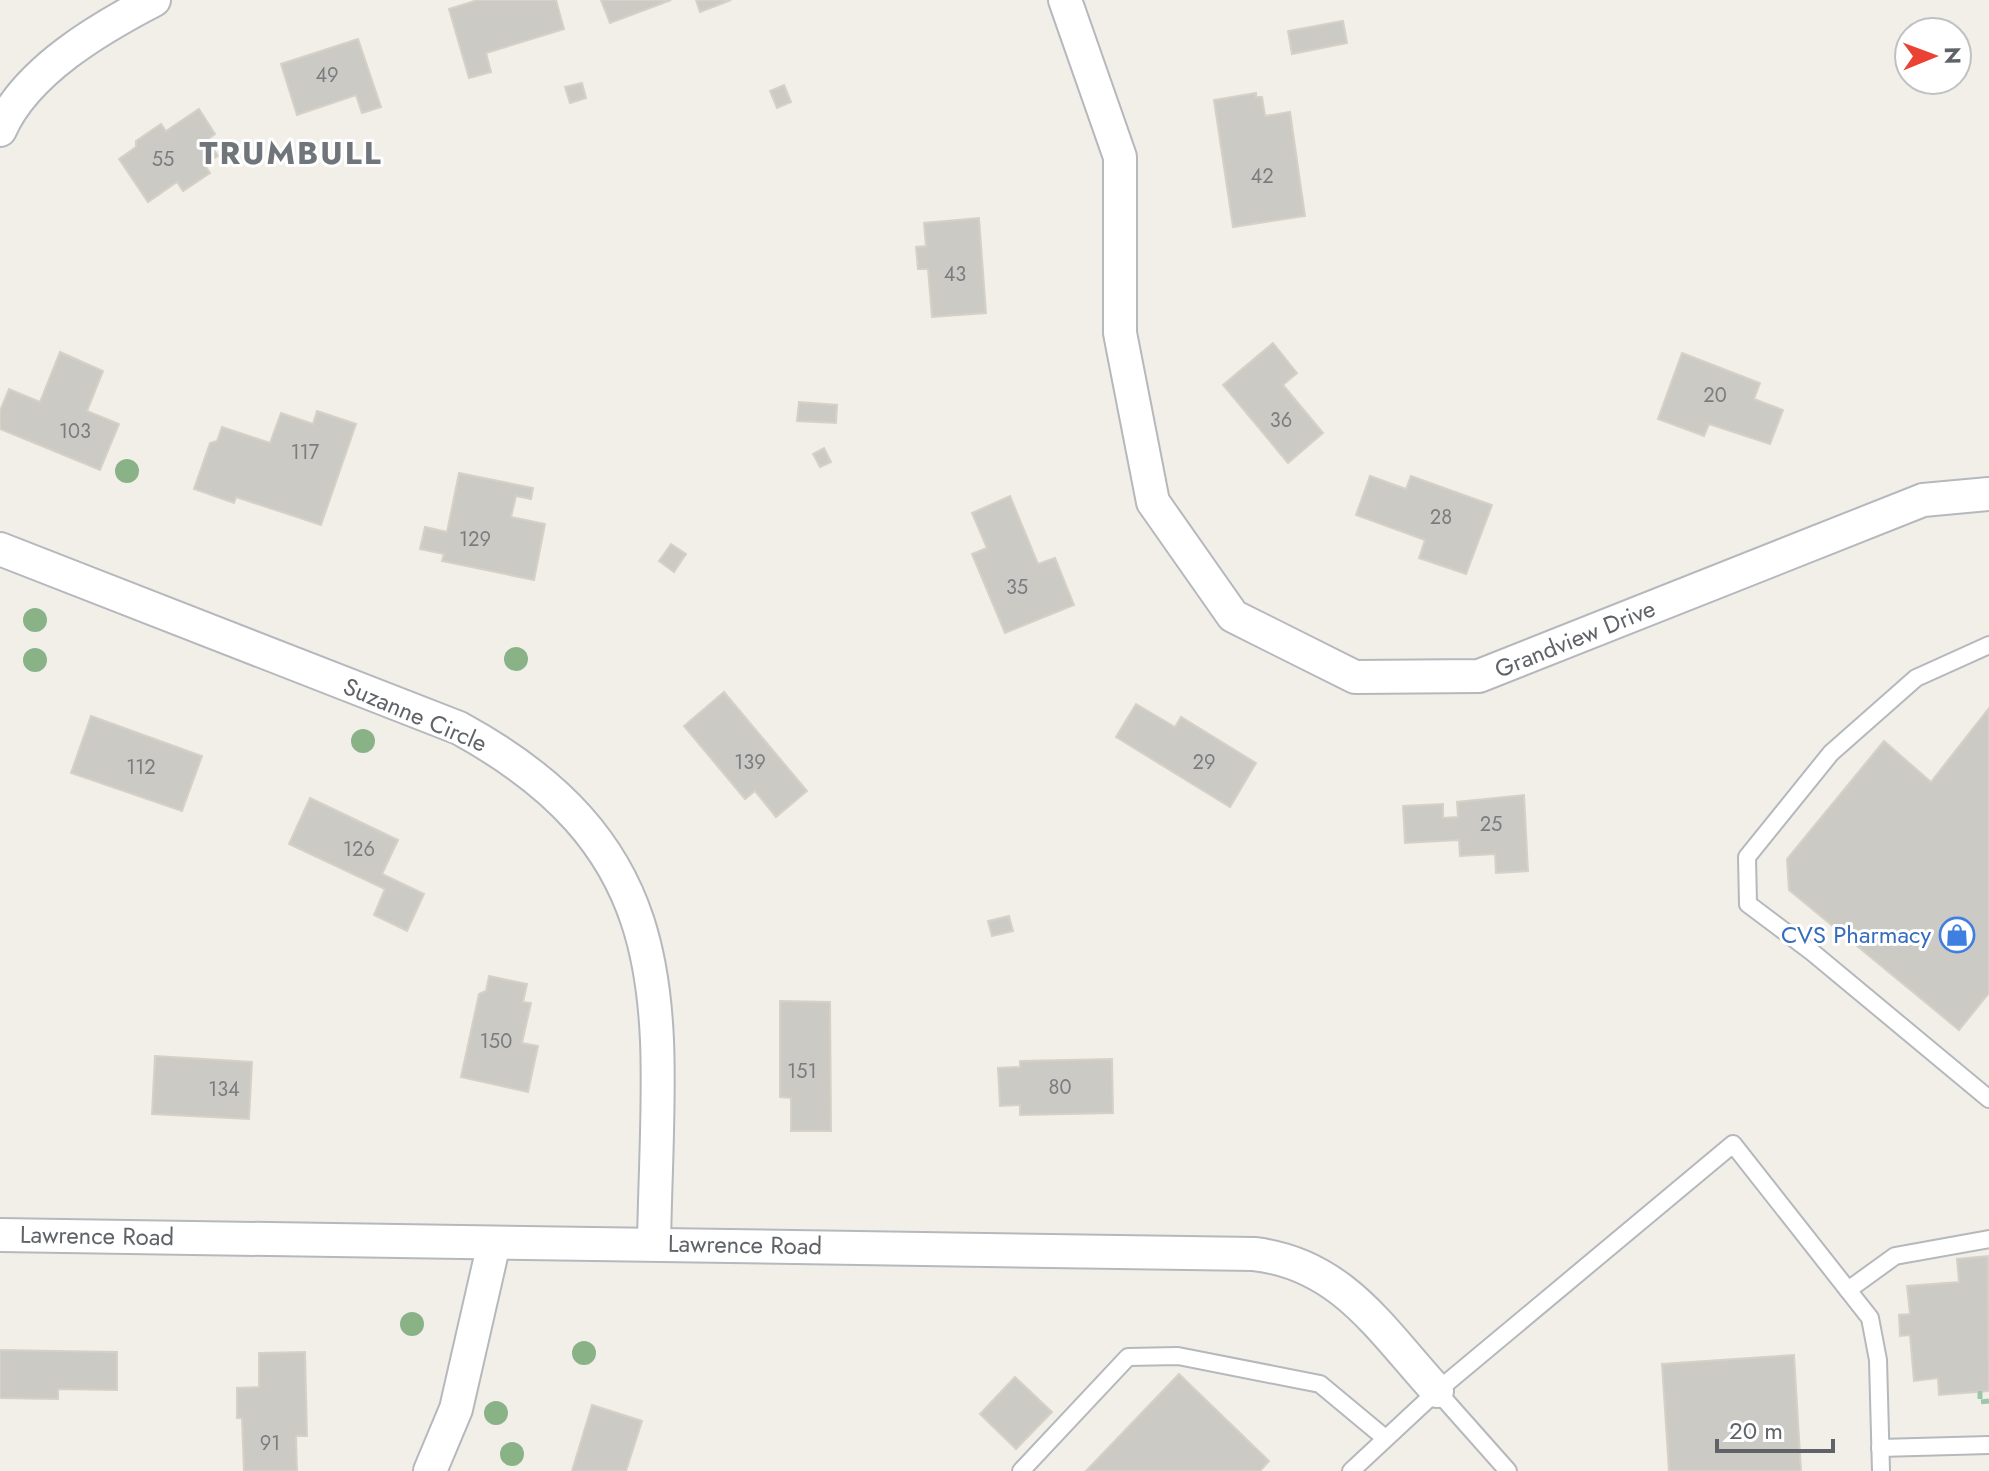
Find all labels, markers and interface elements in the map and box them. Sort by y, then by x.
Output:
north arrow [1893,16,1973,96]
text: N [1937,47,1969,65]
house number: 49 [315,61,339,90]
district label: TRUMBULL [199,130,383,176]
house number: 55 [152,145,174,174]
house number: 42 [1250,162,1274,191]
house number: 43 [944,260,966,289]
house number: 20 [1703,381,1727,410]
house number: 36 [1270,406,1292,435]
house number: 103 [59,417,91,446]
house number: 117 [291,438,320,467]
house number: 28 [1430,503,1452,532]
house number: 129 [459,525,491,554]
house number: 35 [1006,573,1028,602]
street label: Grandview Drive [1489,590,1660,687]
street label: Suzanne Circle [338,669,492,761]
house number: 139 [734,748,766,777]
house number: 29 [1193,748,1215,777]
house number: 112 [126,753,156,782]
house number: 25 [1480,810,1502,839]
house number: 126 [343,835,375,864]
shop icon: CVS Pharmacy [1938,916,1976,954]
place label: CVS Pharmacy [1781,917,1931,952]
house number: 150 [480,1027,512,1056]
house number: 151 [787,1057,817,1086]
house number: 80 [1049,1073,1071,1102]
house number: 134 [208,1075,240,1104]
street label: Lawrence Road [20,1217,174,1254]
street label: Lawrence Road [668,1226,822,1263]
scale bar [1717,1403,1833,1453]
text: 20 m [1729,1413,1783,1448]
house number: 91 [260,1429,280,1458]

